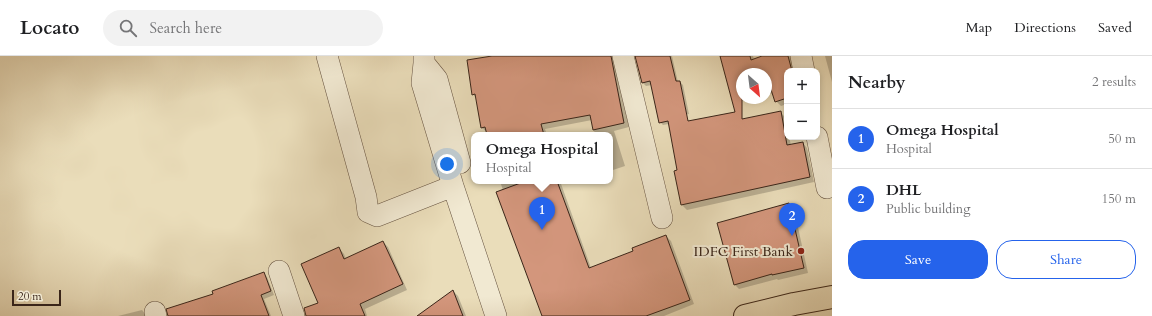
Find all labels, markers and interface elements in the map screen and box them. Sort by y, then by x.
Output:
search box [103,10,383,46]
text: Locato [20,15,79,41]
icon: search [117,17,139,39]
text: Search here [149,18,222,38]
text: Map [966,18,992,37]
text: Directions [1014,18,1076,37]
text: Saved [1098,18,1132,37]
north arrow [736,68,772,104]
map controls [784,68,820,140]
button: + [784,68,820,104]
text: Nearby [848,71,905,94]
text: 2 results [1092,73,1136,91]
button: − [784,104,820,140]
text: Omega Hospital [886,120,999,140]
text: 1 [858,130,864,148]
text: 50 m [1108,130,1136,148]
popup [471,132,613,184]
text: Omega Hospital [486,139,598,159]
text: Hospital [886,140,932,158]
your location [437,154,457,174]
text: Hospital [486,159,532,177]
text: DHL [886,180,922,200]
text: 2 [858,190,864,208]
text: 150 m [1102,190,1136,208]
pin: 1 [529,197,555,230]
text: Public building [886,200,971,218]
pin: 2 [779,203,805,236]
button: Save [848,240,988,279]
button: Share [996,240,1136,279]
place label: IDFC First Bank [694,242,794,261]
marker: IDFC First Bank [796,246,806,256]
scale bar [12,288,61,307]
text: 20 m [18,289,42,304]

